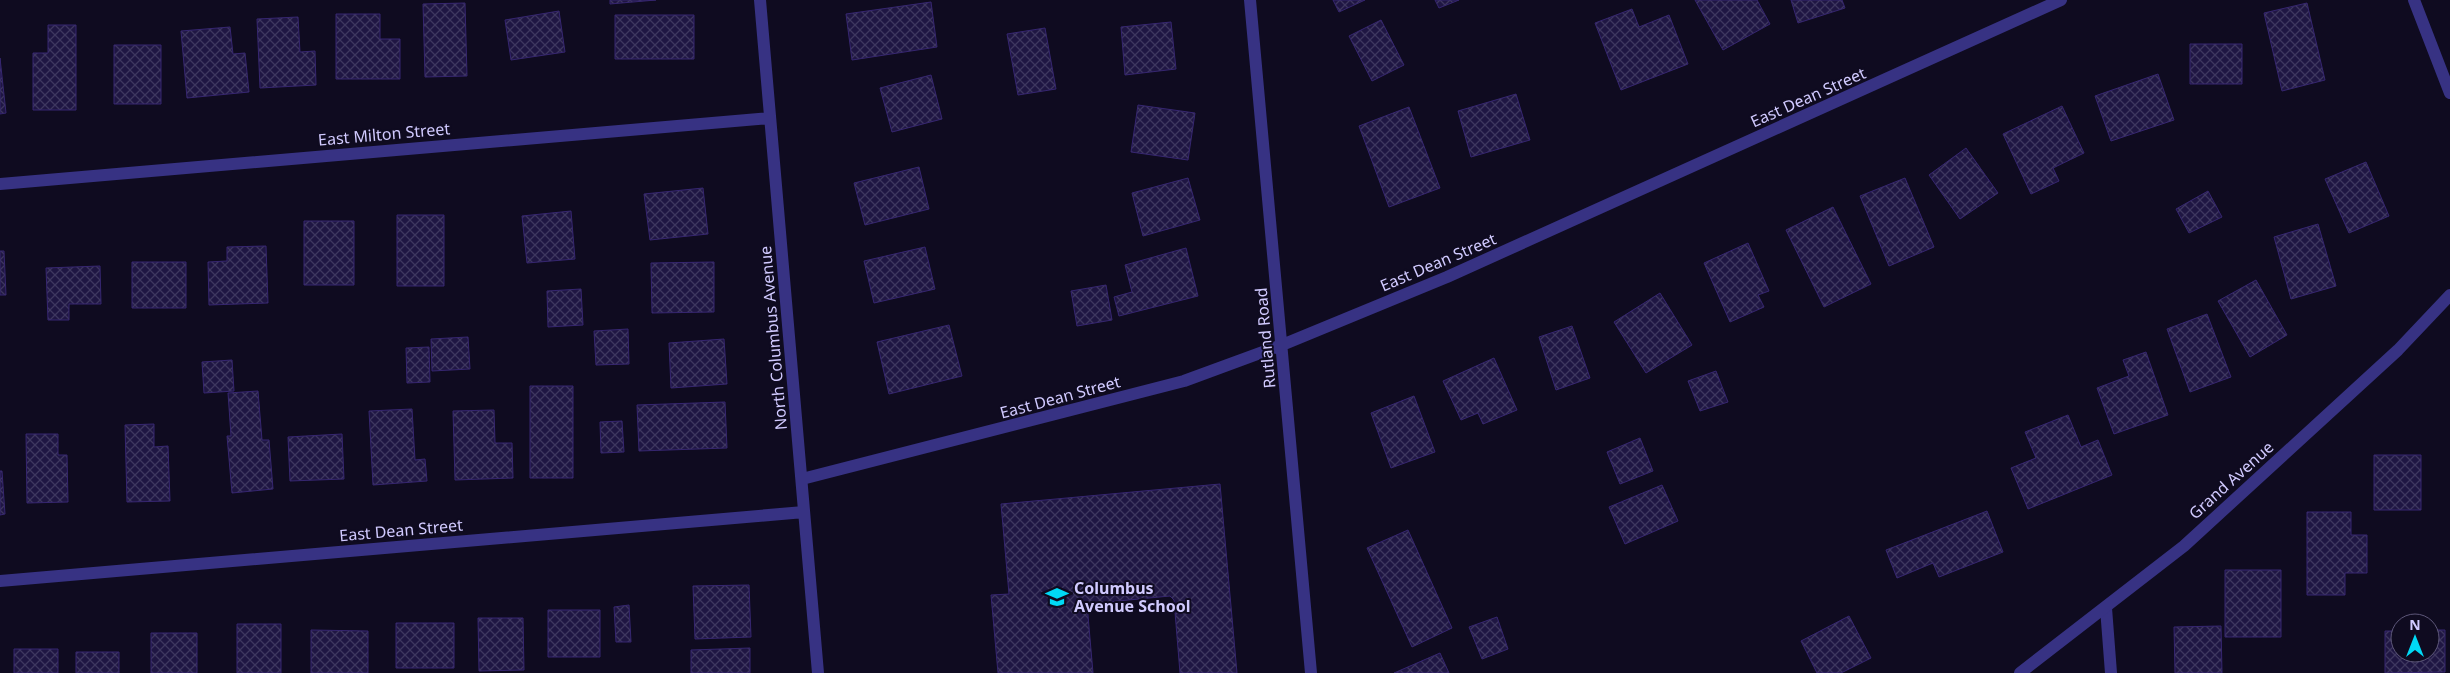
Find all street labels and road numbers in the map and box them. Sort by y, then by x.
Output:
street label: East Dean Street [1747,62,1869,132]
street label: East Milton Street [317,117,451,151]
street label: East Dean Street [1377,228,1500,296]
street label: North Columbus Avenue [754,245,792,431]
street label: Rutland Road [1250,287,1280,389]
street label: East Dean Street [997,370,1123,424]
street label: Grand Avenue [2184,436,2278,524]
street label: East Dean Street [338,514,464,546]

